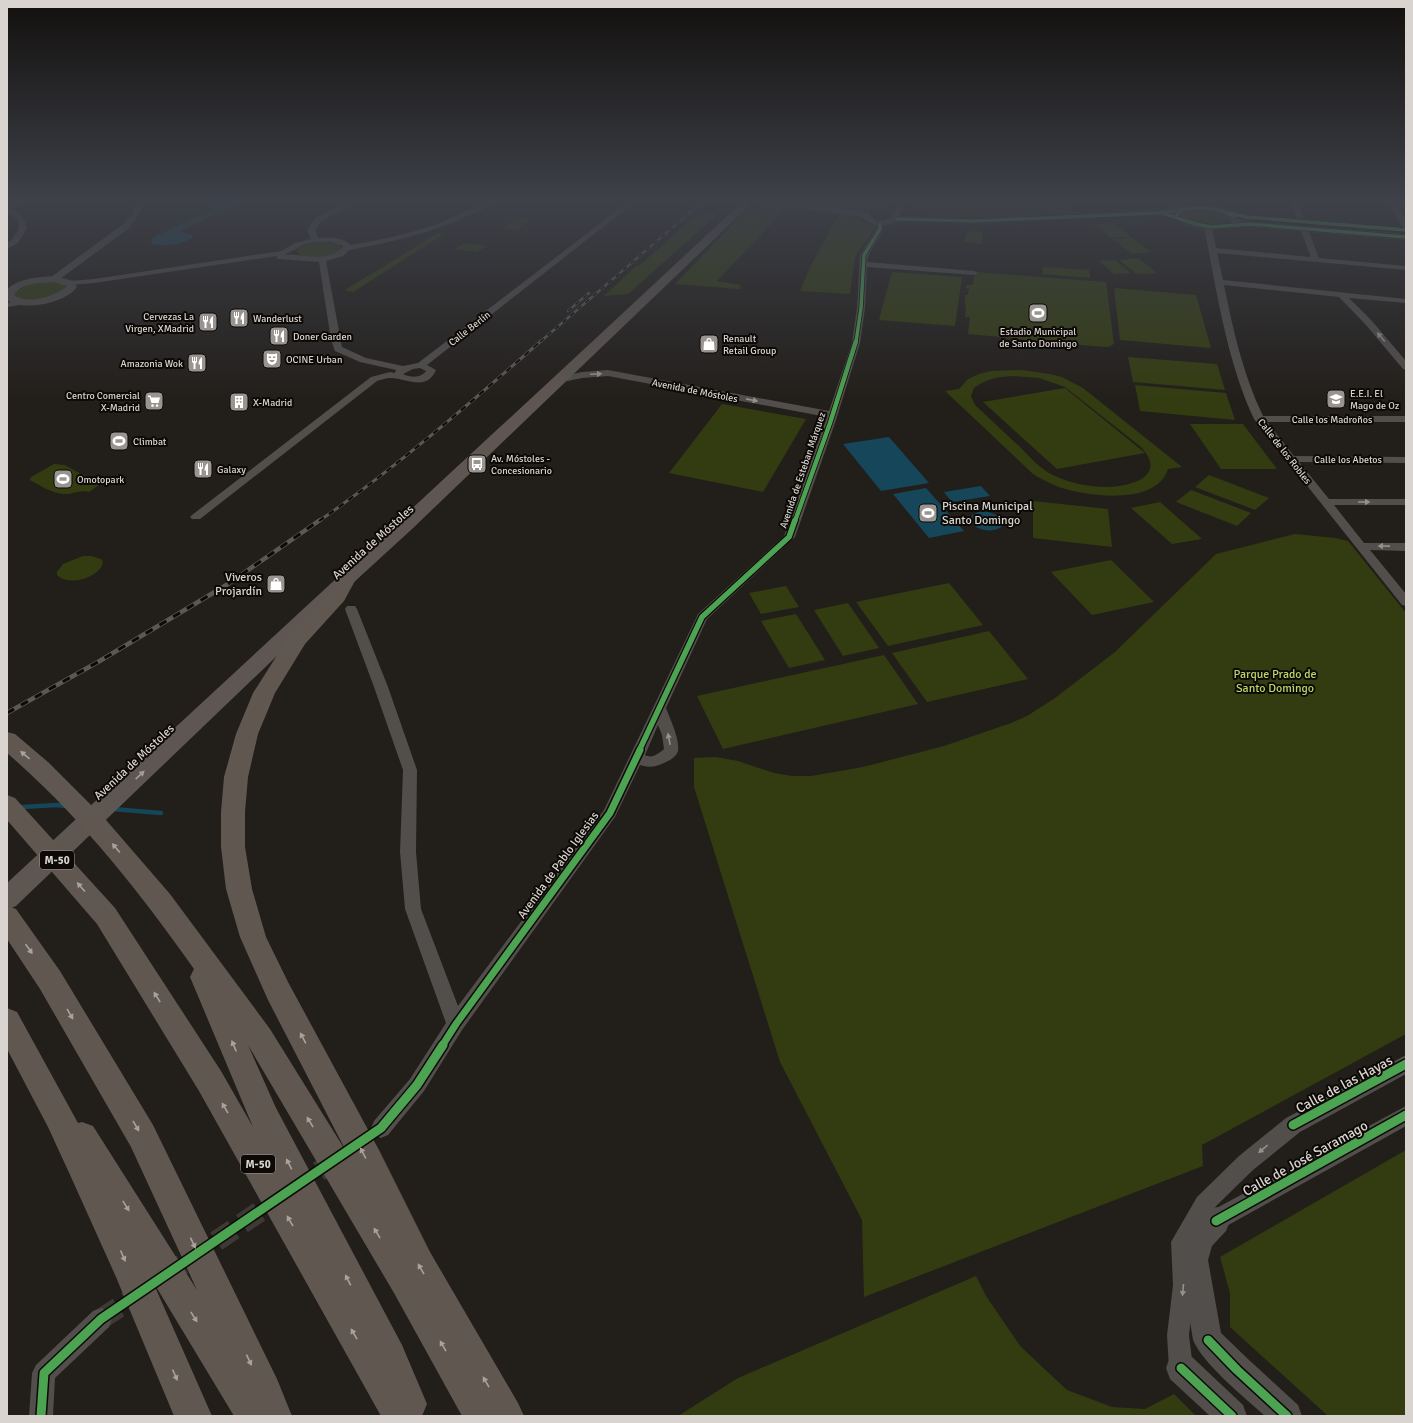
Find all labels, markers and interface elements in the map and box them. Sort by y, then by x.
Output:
sports icon: Estadio Municipal de Santo Domingo [1027,302,1049,324]
restaurant icon: Wanderlust [228,307,250,329]
street label: Calle Berlín [446,309,493,349]
place label: Cervezas La Virgen, XMadrid [125,311,194,335]
restaurant icon: Cervezas La Virgen, XMadrid [197,311,219,333]
place label: Wanderlust [253,313,302,325]
restaurant icon: Doner Garden [268,325,290,347]
place label: Estadio Municipal de Santo Domingo [999,326,1077,350]
place label: Doner Garden [293,331,352,343]
one-way arrow [1377,332,1386,343]
shop icon: Renault Retail Group [698,333,720,355]
place label: Renault Retail Group [723,333,776,357]
theatre icon: OCINE Urban [261,348,283,370]
restaurant icon: Amazonia Wok [186,352,208,374]
place label: OCINE Urban [286,354,342,366]
place label: Amazonia Wok [121,358,183,370]
one-way arrow [590,371,603,377]
street label: Avenida de Móstoles [651,377,739,405]
school or university icon: E.E.I. El Mago de Oz [1325,388,1347,410]
place label: E.E.I. El Mago de Oz [1350,388,1400,412]
place label: Centro Comercial X-Madrid [66,390,140,414]
supermarket icon: Centro Comercial X-Madrid [143,390,165,412]
building icon: X-Madrid [228,391,250,413]
place label: X-Madrid [253,397,292,409]
one-way arrow [746,398,758,404]
street label: Avenida de Esteban Márquez [777,410,829,530]
street label: Calle los Madroños [1292,414,1373,426]
street label: Calle de los Robles [1255,417,1314,487]
sports icon: Climbat [108,430,130,452]
place label: Climbat [133,436,167,448]
bus stop icon: Av. Móstoles - Concesionario [466,453,488,475]
place label: Av. Móstoles - Concesionario [491,453,552,477]
street label: Calle los Abetos [1314,454,1383,466]
restaurant icon: Galaxy [192,458,214,480]
place label: Galaxy [217,464,246,476]
sports icon: Omotopark [52,468,74,490]
place label: Omotopark [77,474,124,486]
place label: Piscina Municipal Santo Domingo [942,499,1033,528]
one-way arrow [1358,499,1371,505]
street label: Avenida de Móstoles [329,502,417,583]
sports icon: Piscina Municipal Santo Domingo [917,502,939,524]
one-way arrow [1378,543,1390,550]
place label: Viveros Projardín [215,570,262,599]
shop icon: Viveros Projardín [265,573,287,595]
park label: Parque Prado de Santo Domingo [1233,667,1317,696]
street label: Avenida de Móstoles [91,721,178,803]
one-way arrow [665,733,671,745]
one-way arrow [20,750,30,760]
one-way arrow [135,770,145,780]
street label: Avenida de Pablo Iglesias [515,809,602,922]
one-way arrow [111,843,120,853]
road number: M-50 [40,851,74,869]
one-way arrow [76,882,85,892]
one-way arrow [25,944,33,954]
one-way arrow [153,992,161,1002]
one-way arrow [67,1008,74,1020]
one-way arrow [299,1032,306,1044]
one-way arrow [231,1041,237,1052]
street label: Calle de las Hayas [1293,1052,1396,1117]
one-way arrow [222,1102,229,1114]
one-way arrow [307,1116,314,1128]
street label: Calle de José Saramago [1240,1117,1371,1200]
one-way arrow [132,1120,139,1132]
one-way arrow [1257,1145,1268,1154]
one-way arrow [360,1147,367,1159]
road number: M-50 [241,1155,275,1173]
one-way arrow [285,1158,292,1170]
one-way arrow [122,1201,130,1211]
one-way arrow [286,1215,293,1227]
one-way arrow [374,1227,381,1239]
one-way arrow [190,1237,196,1249]
one-way arrow [121,1250,127,1262]
one-way arrow [417,1264,424,1275]
one-way arrow [345,1274,352,1285]
one-way arrow [1180,1284,1186,1296]
one-way arrow [190,1312,198,1322]
one-way arrow [351,1328,358,1339]
one-way arrow [439,1340,446,1352]
one-way arrow [246,1355,252,1366]
one-way arrow [172,1369,178,1380]
one-way arrow [482,1376,489,1388]

